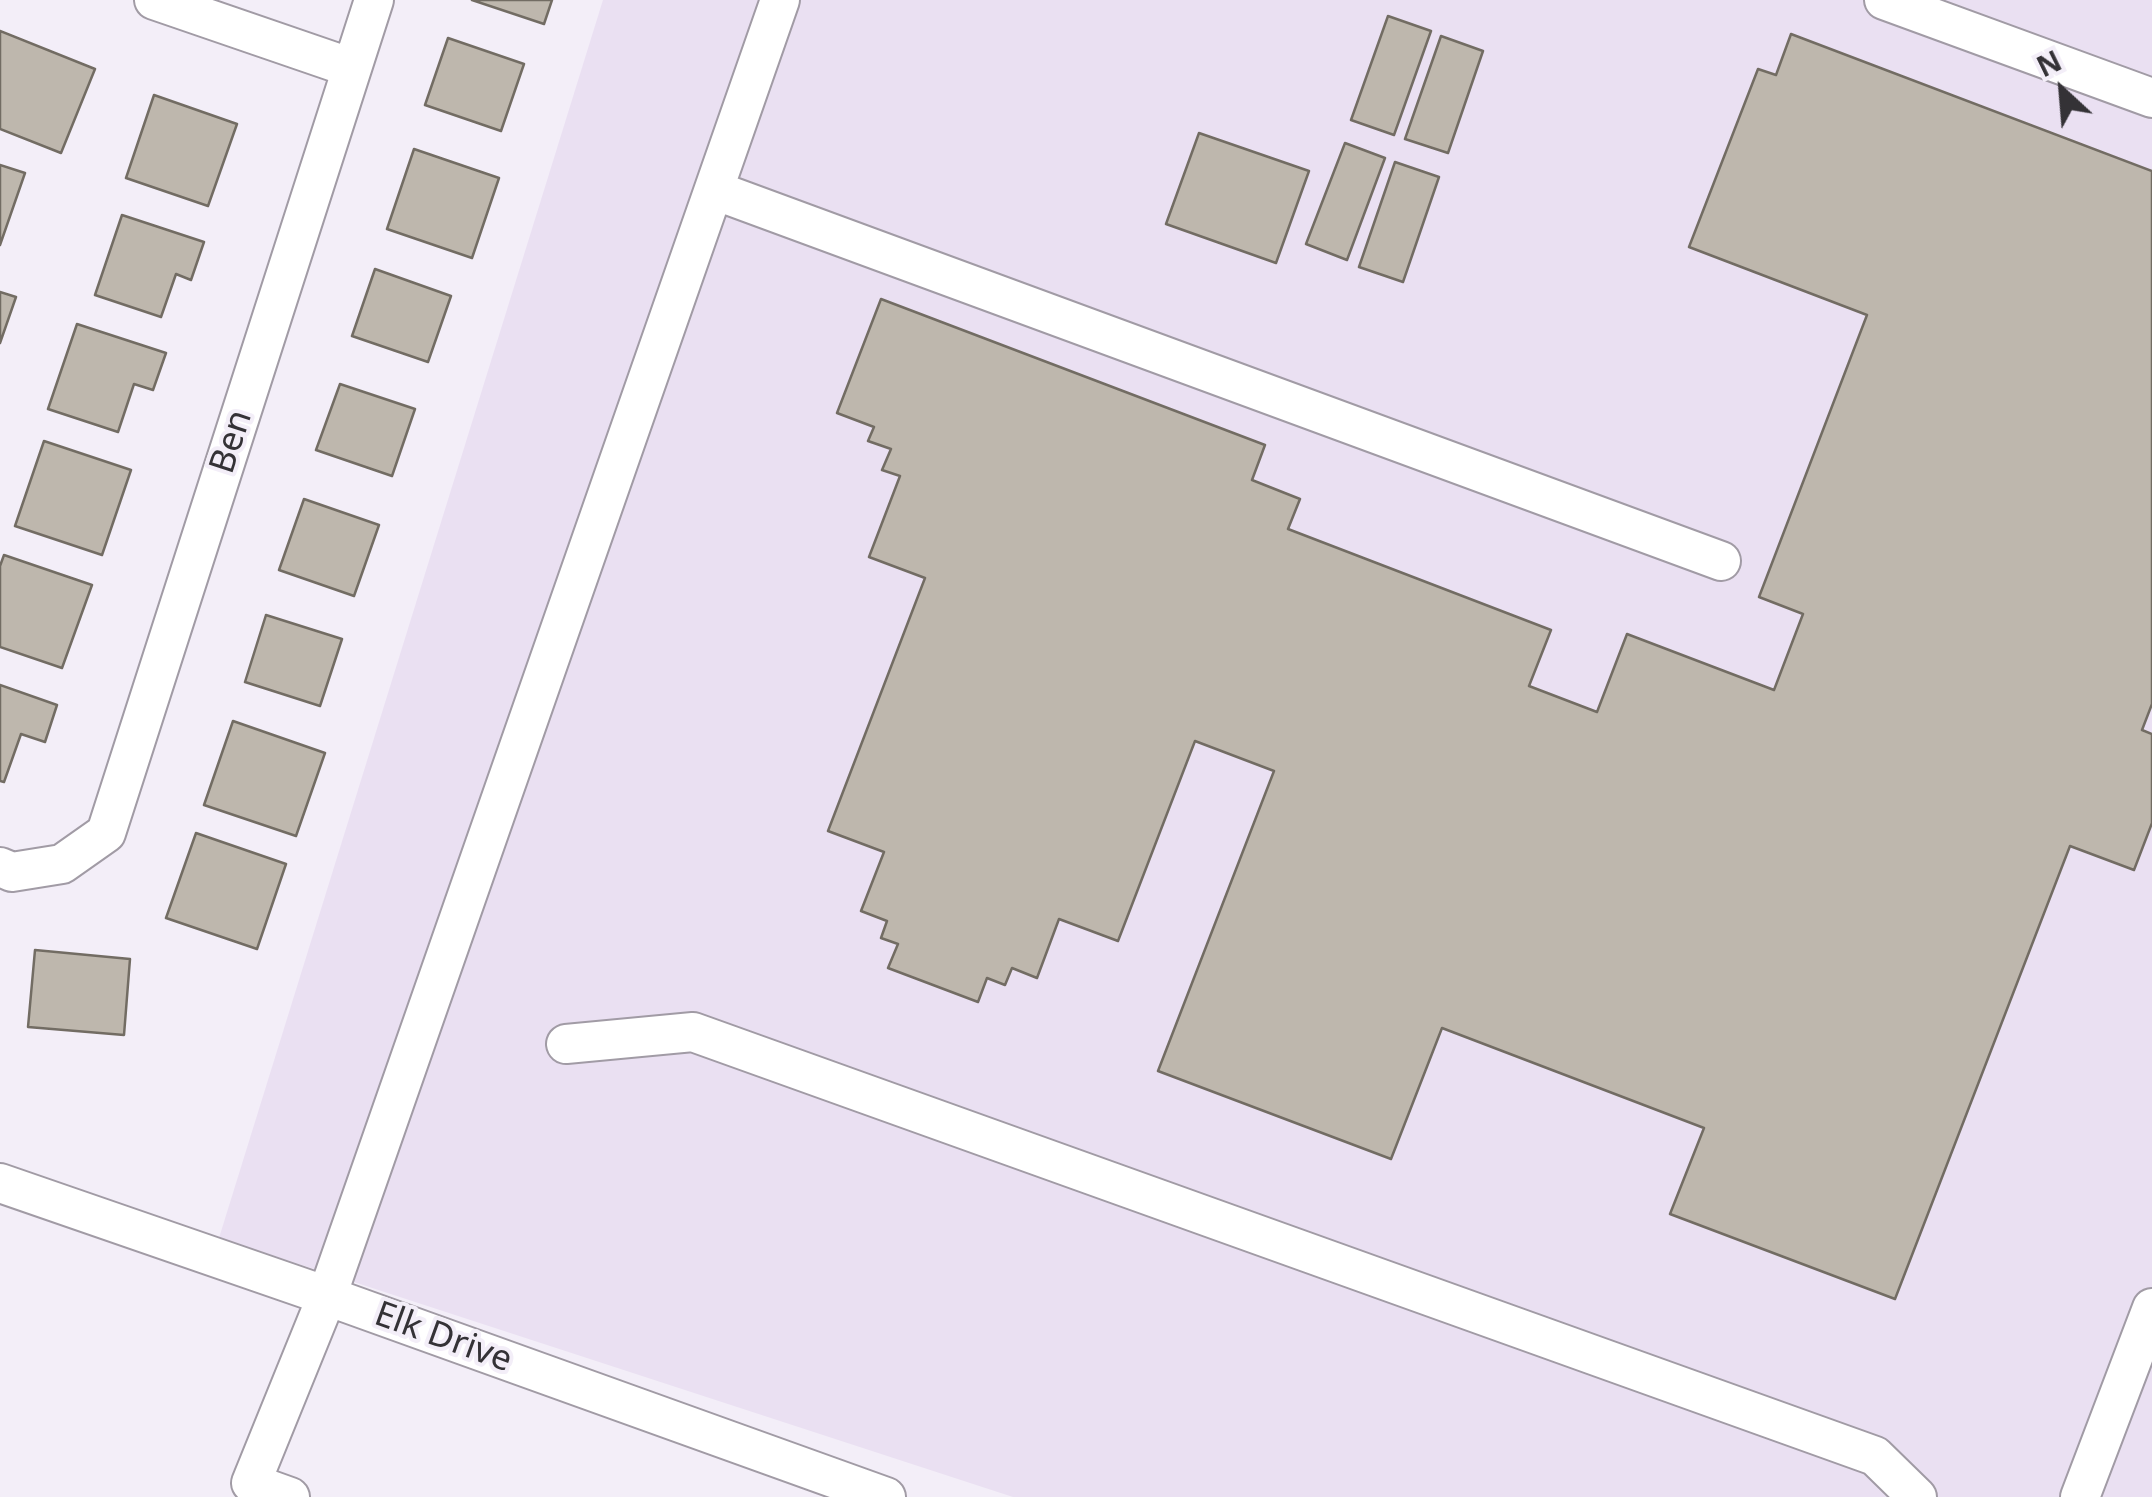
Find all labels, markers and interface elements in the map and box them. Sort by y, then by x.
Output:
north arrow [2012,40,2112,140]
text: N [2030,41,2067,85]
street label: Ben [202,405,262,479]
street label: Elk Drive [369,1294,517,1382]

